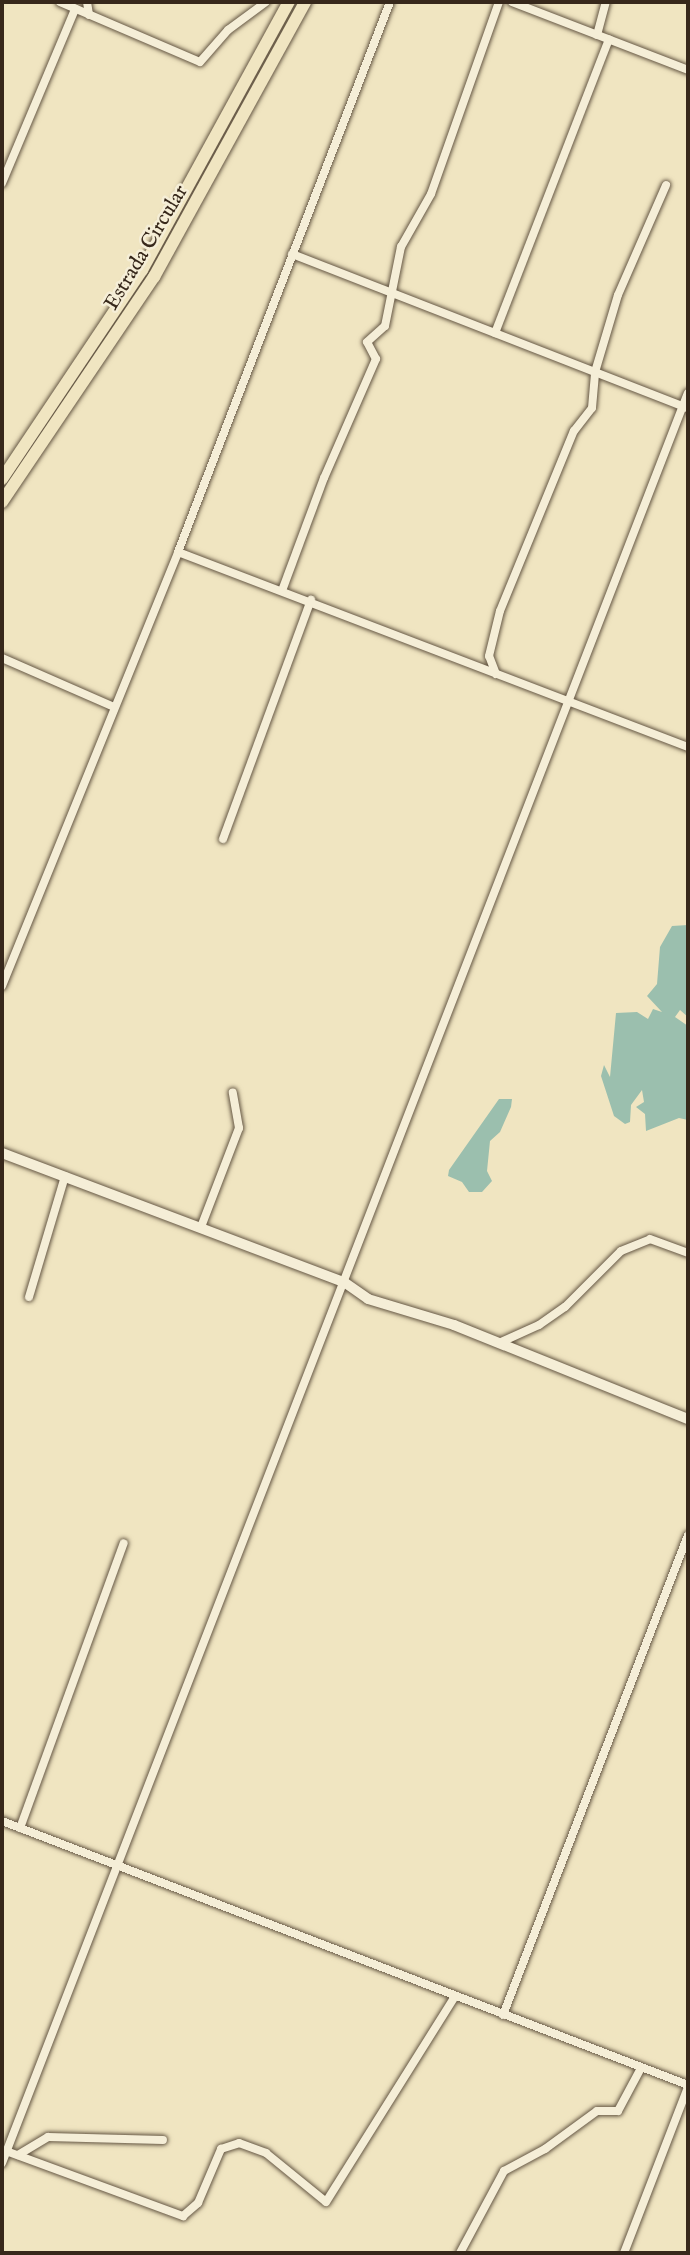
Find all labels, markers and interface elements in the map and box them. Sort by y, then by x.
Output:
street label: Estrada Circular [100,181,194,315]

